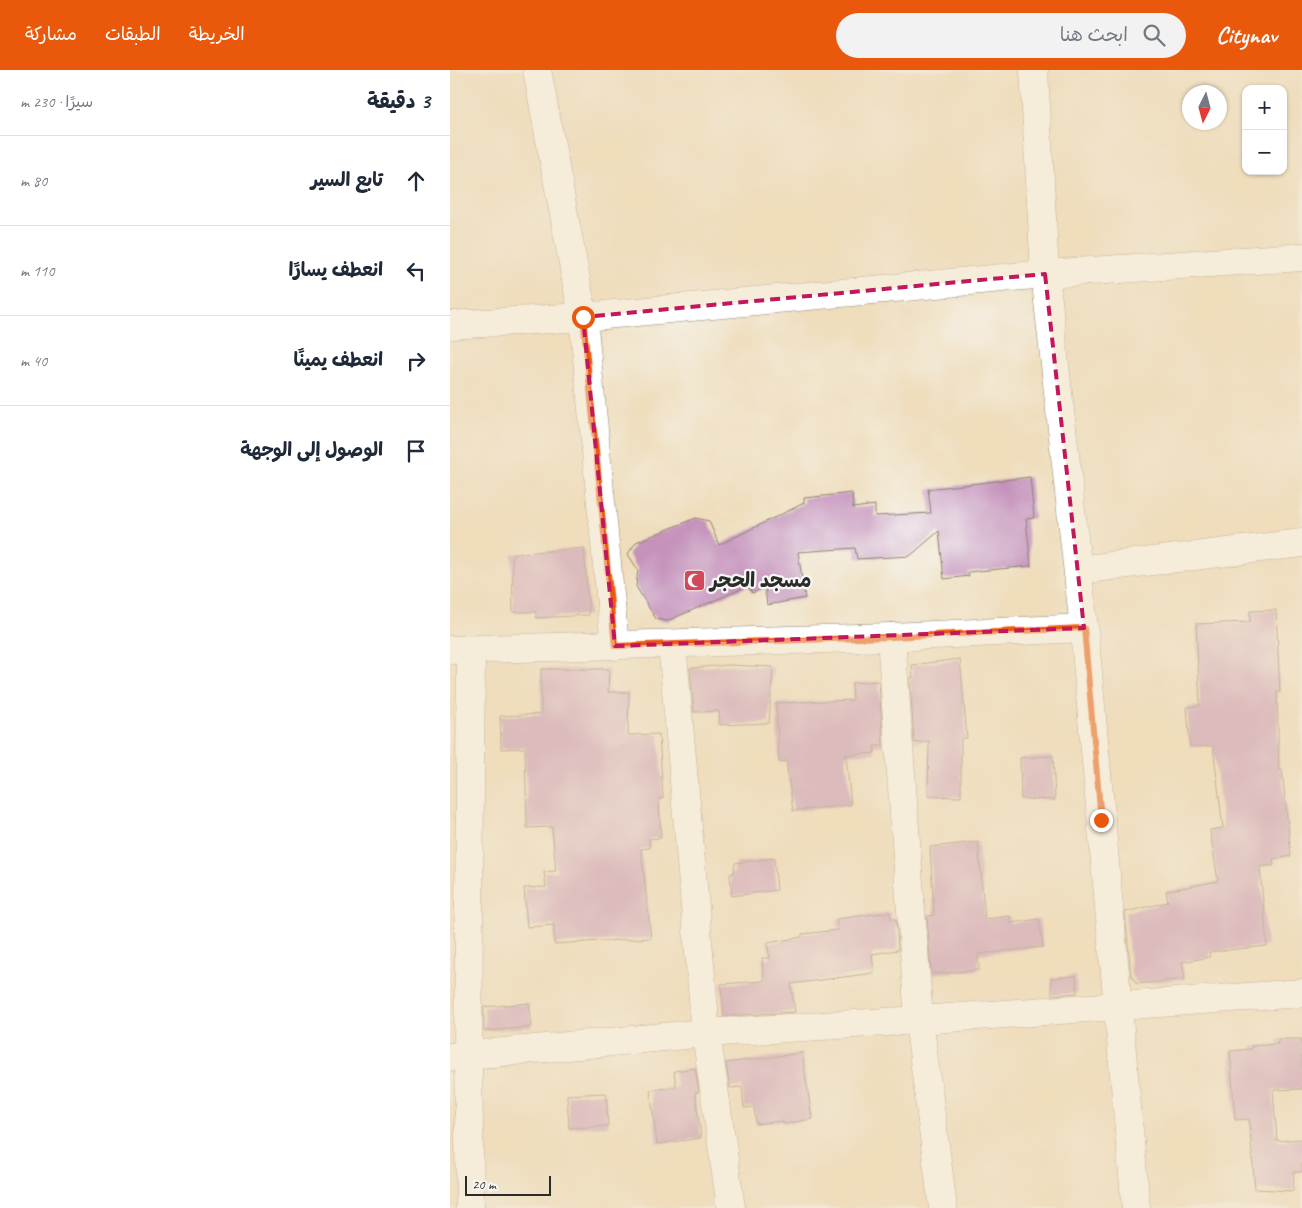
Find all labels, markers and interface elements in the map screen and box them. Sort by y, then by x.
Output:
search box [836,13,1186,58]
text: Citynav [1216,20,1277,50]
icon: search [1140,21,1168,49]
text: مشاركة [25,23,77,45]
text: الطبقات [105,23,161,45]
text: الخريطة [189,23,245,45]
text: ابحث هنا [1060,23,1128,47]
north arrow [1182,85,1227,130]
map controls [1242,85,1287,175]
button: + [1242,85,1287,130]
text: 3 دقيقة [367,88,430,114]
text: سيرًا · 230 m [20,92,93,112]
button: − [1242,130,1287,175]
icon: ahead [402,167,430,195]
text: تابع السير [311,168,383,192]
text: 80 m [20,171,47,191]
icon: left [402,257,430,285]
text: انعطف يسارًا [289,258,383,282]
text: 110 m [20,261,54,281]
route start [572,306,595,329]
icon: right [402,347,430,375]
text: انعطف يمينًا [294,348,383,372]
text: 40 m [20,351,47,371]
icon: arrive [402,437,430,465]
text: الوصول إلى الوجهة [240,438,383,462]
mosque icon: مسجد الحجر [682,568,706,592]
place label: مسجد الحجر [708,568,811,593]
route end [1090,809,1113,832]
scale bar [465,1173,551,1196]
text: 20 m [472,1176,496,1193]

